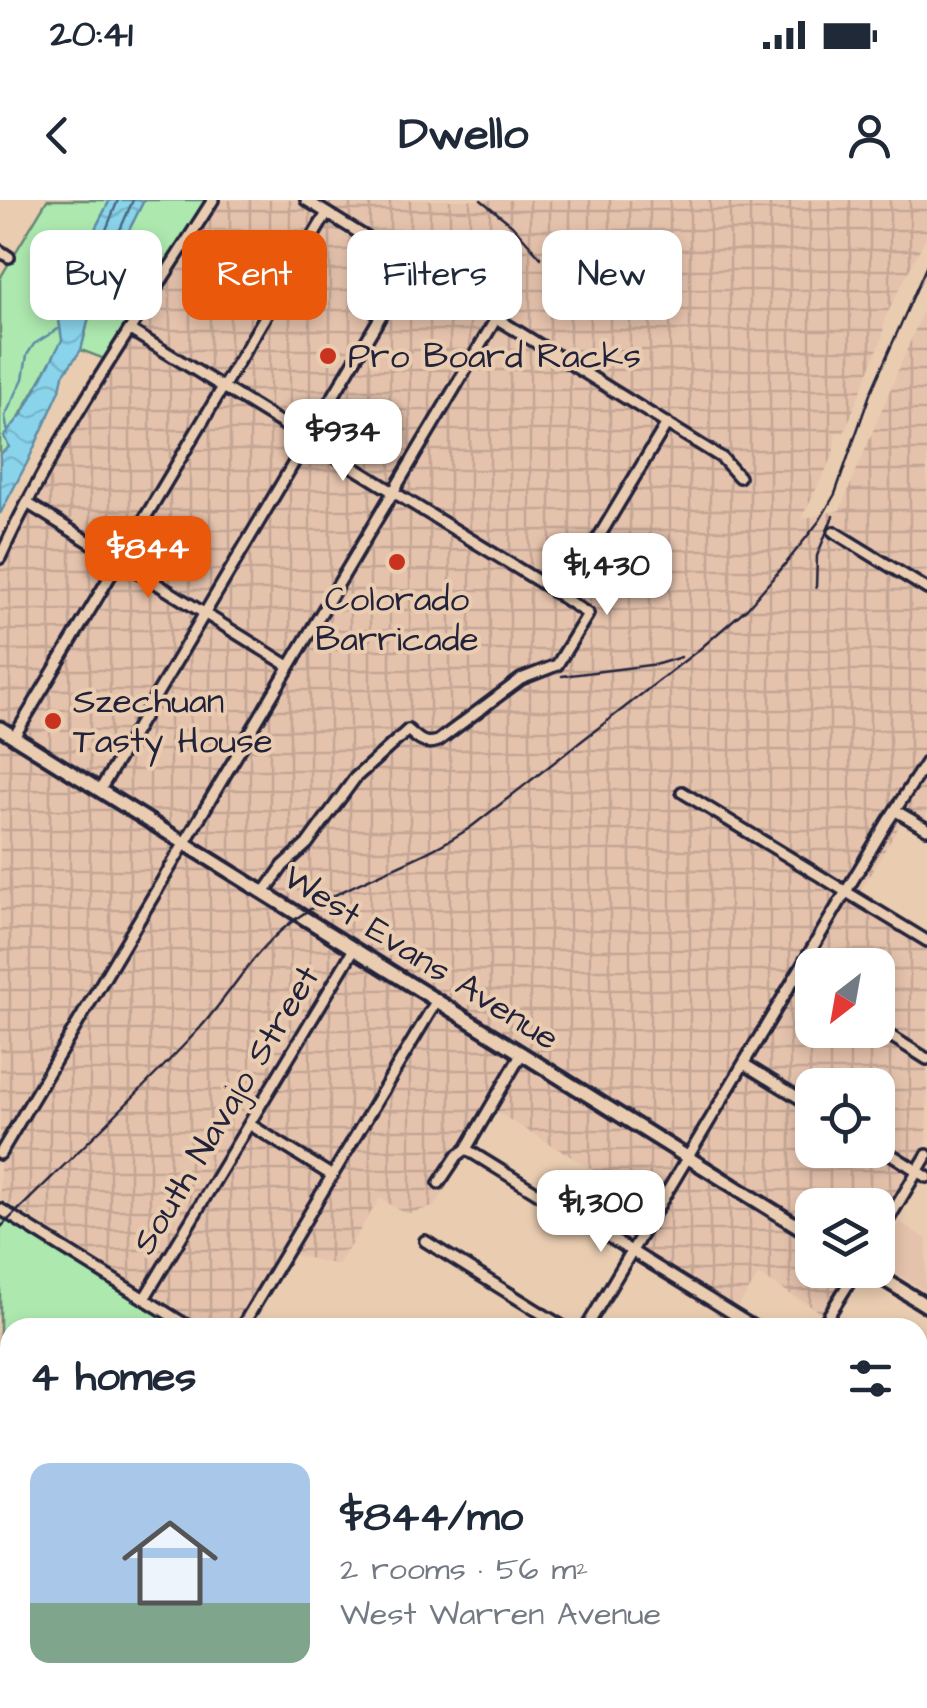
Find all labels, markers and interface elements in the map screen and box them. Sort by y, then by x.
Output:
text: 20:41 [50,9,133,61]
text: Dwello [399,104,528,166]
icon: back [30,108,85,163]
icon: person [842,108,897,163]
chip: Buy [30,230,162,320]
chip: Rent [182,230,327,320]
chip: Filters [347,230,522,320]
chip: New [542,230,682,320]
place label: Pro Board Racks [348,332,641,381]
marker: Pro Board Racks [317,345,339,367]
pin: $934 [284,399,402,484]
text: $934 [306,409,380,454]
pin: $844 [89,516,207,601]
text: $844 [107,526,189,571]
pin: $1,430 [526,533,688,618]
text: $1,430 [564,543,650,588]
marker: Colorado Barricade [386,551,408,573]
place label: Colorado Barricade [315,575,479,664]
place label: Szechuan Tasty House [73,677,273,767]
marker: Szechuan Tasty House [42,710,64,732]
street label: West Evans Avenue [274,853,568,1063]
north arrow [795,948,895,1048]
map controls [795,948,895,1288]
street label: South Navajo Street [120,956,332,1264]
button: locate [795,1068,895,1168]
pin: $1,300 [520,1170,682,1255]
text: $1,300 [559,1180,643,1225]
button: layers [795,1188,895,1288]
text: 4 homes [30,1349,196,1407]
icon: filters [843,1351,898,1406]
text: $844/mo [340,1489,523,1547]
icon: home [110,1503,230,1623]
text: 2 rooms · 56 m² [340,1547,588,1592]
text: West Warren Avenue [340,1592,661,1637]

